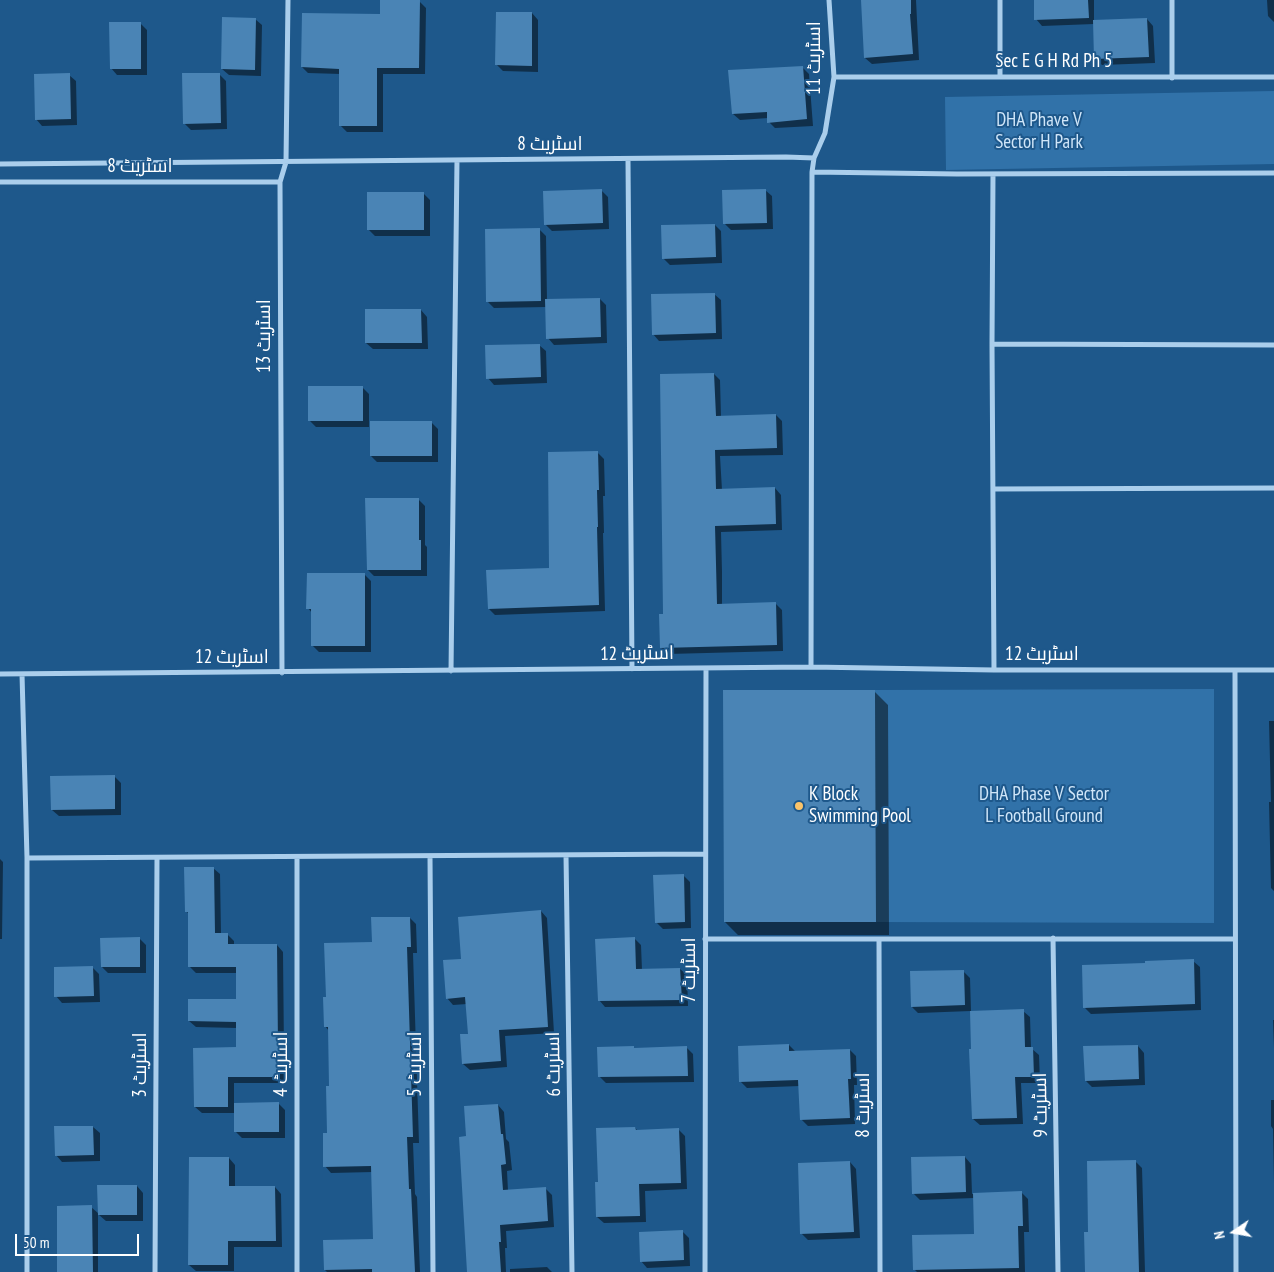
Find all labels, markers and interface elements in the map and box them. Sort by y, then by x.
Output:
street label: اسٹریٹ 11 [804,21,826,95]
street label: Sec E G H Rd Ph 5 [995,51,1113,73]
park label: DHA Phave V Sector H Park [995,110,1083,154]
street label: اسٹریٹ 8 [517,134,583,156]
street label: اسٹریٹ 8 [107,156,173,178]
street label: اسٹریٹ 13 [254,299,276,373]
street label: اسٹریٹ 12 [600,642,674,666]
street label: اسٹریٹ 12 [1005,644,1079,666]
street label: اسٹریٹ 12 [195,647,269,669]
place label: K Block Swimming Pool [809,784,911,828]
park label: DHA Phase V Sector L Football Ground [979,784,1109,828]
marker: K Block Swimming Pool [793,800,805,812]
street label: اسٹریٹ 7 [679,937,701,1003]
street label: اسٹریٹ 4 [271,1031,293,1097]
street label: اسٹریٹ 5 [405,1031,427,1097]
street label: اسٹریٹ 6 [542,1031,566,1097]
street label: اسٹریٹ 3 [130,1032,152,1098]
street label: اسٹریٹ 8 [853,1072,875,1138]
street label: اسٹریٹ 9 [1029,1072,1053,1138]
north arrow [1209,1207,1259,1257]
scale bar [18,1224,141,1256]
text: N [1210,1230,1229,1241]
text: 50 m [23,1233,49,1252]

